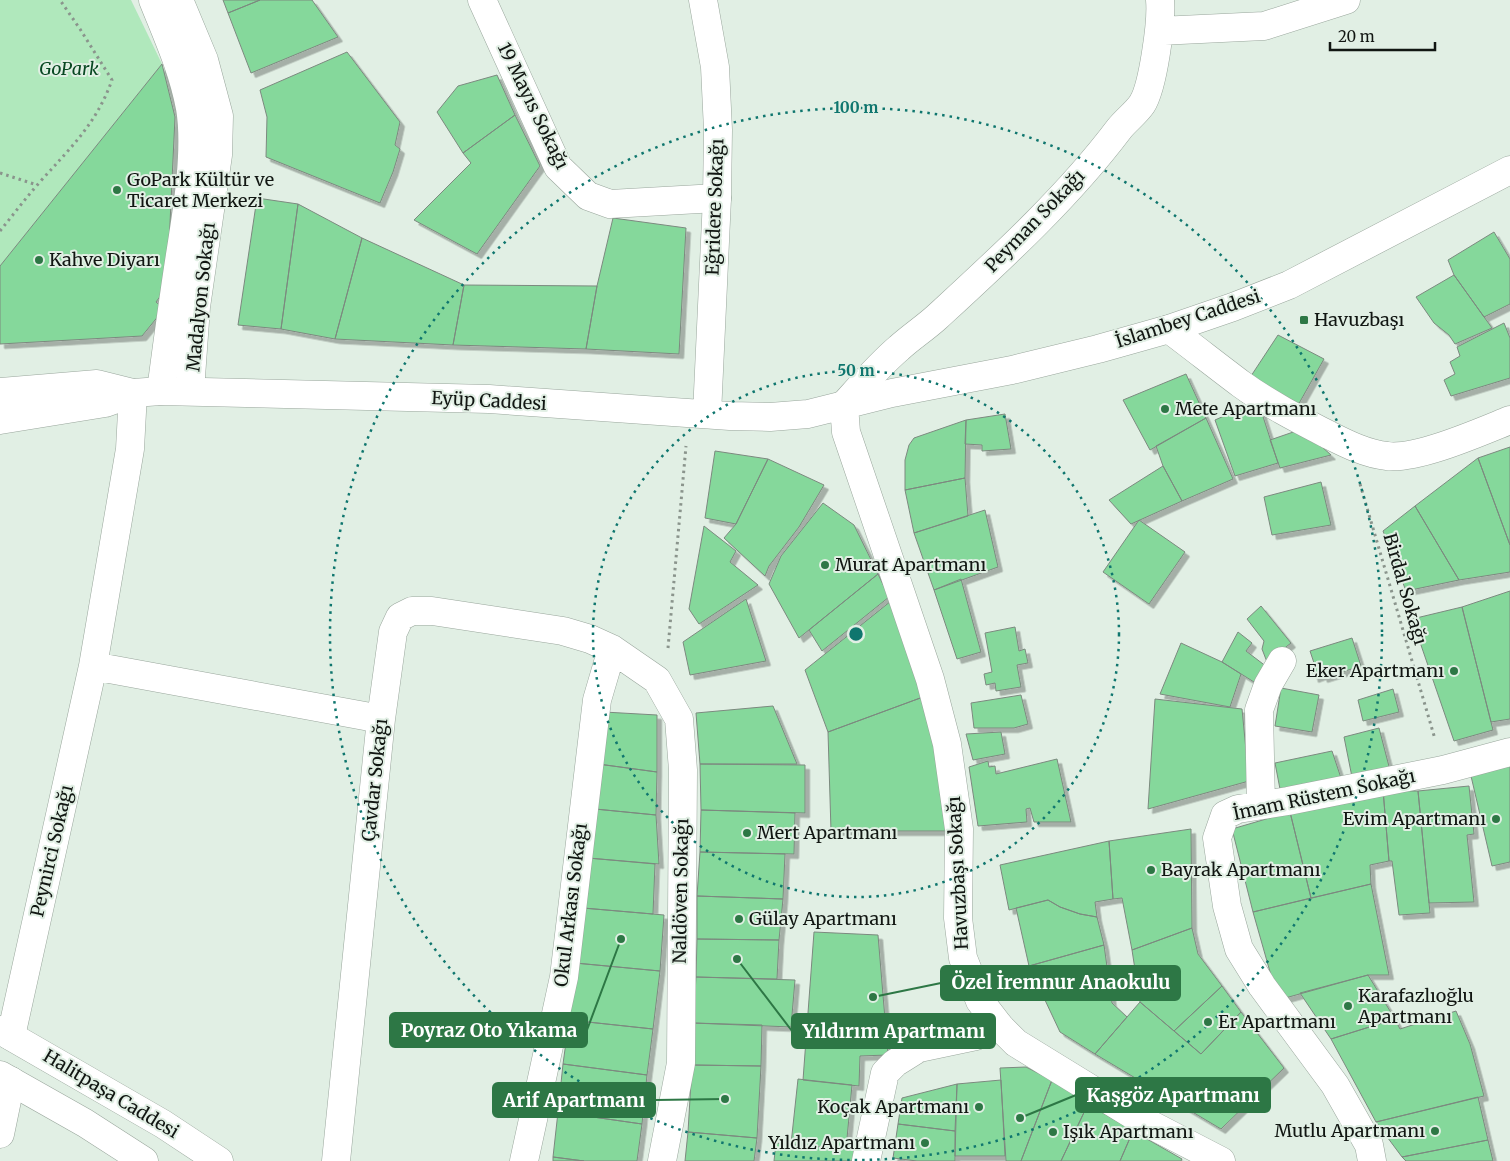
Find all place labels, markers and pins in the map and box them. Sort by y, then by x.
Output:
place label: GoPark Kültür ve Ticaret Merkezi [127,168,274,212]
marker: GoPark Kültür ve Ticaret Merkezi [111,184,123,196]
place label: Kahve Diyarı [49,248,160,271]
marker: Kahve Diyarı [33,254,45,266]
place label: Havuzbaşı [1314,308,1404,331]
marker: Havuzbaşı [1298,314,1310,326]
place label: Mete Apartmanı [1175,397,1317,420]
marker: Mete Apartmanı [1159,403,1171,415]
place label: Murat Apartmanı [835,553,986,576]
marker: Murat Apartmanı [819,559,831,571]
centre of rings [847,625,865,643]
place label: Eker Apartmanı [1306,659,1444,682]
marker: Eker Apartmanı [1448,665,1460,677]
place label: Evim Apartmanı [1343,807,1486,830]
marker: Evim Apartmanı [1490,813,1502,825]
place label: Mert Apartmanı [757,821,898,844]
marker: Mert Apartmanı [741,827,753,839]
place label: Bayrak Apartmanı [1161,858,1321,881]
marker: Bayrak Apartmanı [1145,864,1157,876]
place label: Gülay Apartmanı [749,907,897,930]
marker: Gülay Apartmanı [733,913,745,925]
callout: Özel İremnur Anaokulu [941,966,1180,1000]
place label: Karafazlıoğlu Apartmanı [1357,984,1474,1028]
marker: Karafazlıoğlu Apartmanı [1342,1000,1354,1012]
place label: Er Apartmanı [1218,1010,1336,1033]
callout: Poyraz Oto Yıkama [390,1013,587,1047]
callout: Yıldırım Apartmanı [792,1014,995,1048]
marker: Er Apartmanı [1202,1016,1214,1028]
callout: Kaşgöz Apartmanı [1076,1078,1270,1112]
callout: Arif Apartmanı [493,1083,655,1117]
place label: Koçak Apartmanı [817,1095,969,1118]
marker: Koçak Apartmanı [973,1101,985,1113]
place label: Mutlu Apartmanı [1275,1119,1425,1142]
place label: Işık Apartmanı [1063,1120,1194,1143]
marker: Mutlu Apartmanı [1429,1125,1441,1137]
marker: Işık Apartmanı [1047,1126,1059,1138]
place label: Yıldız Apartmanı [767,1131,915,1154]
marker: Yıldız Apartmanı [919,1137,931,1149]

